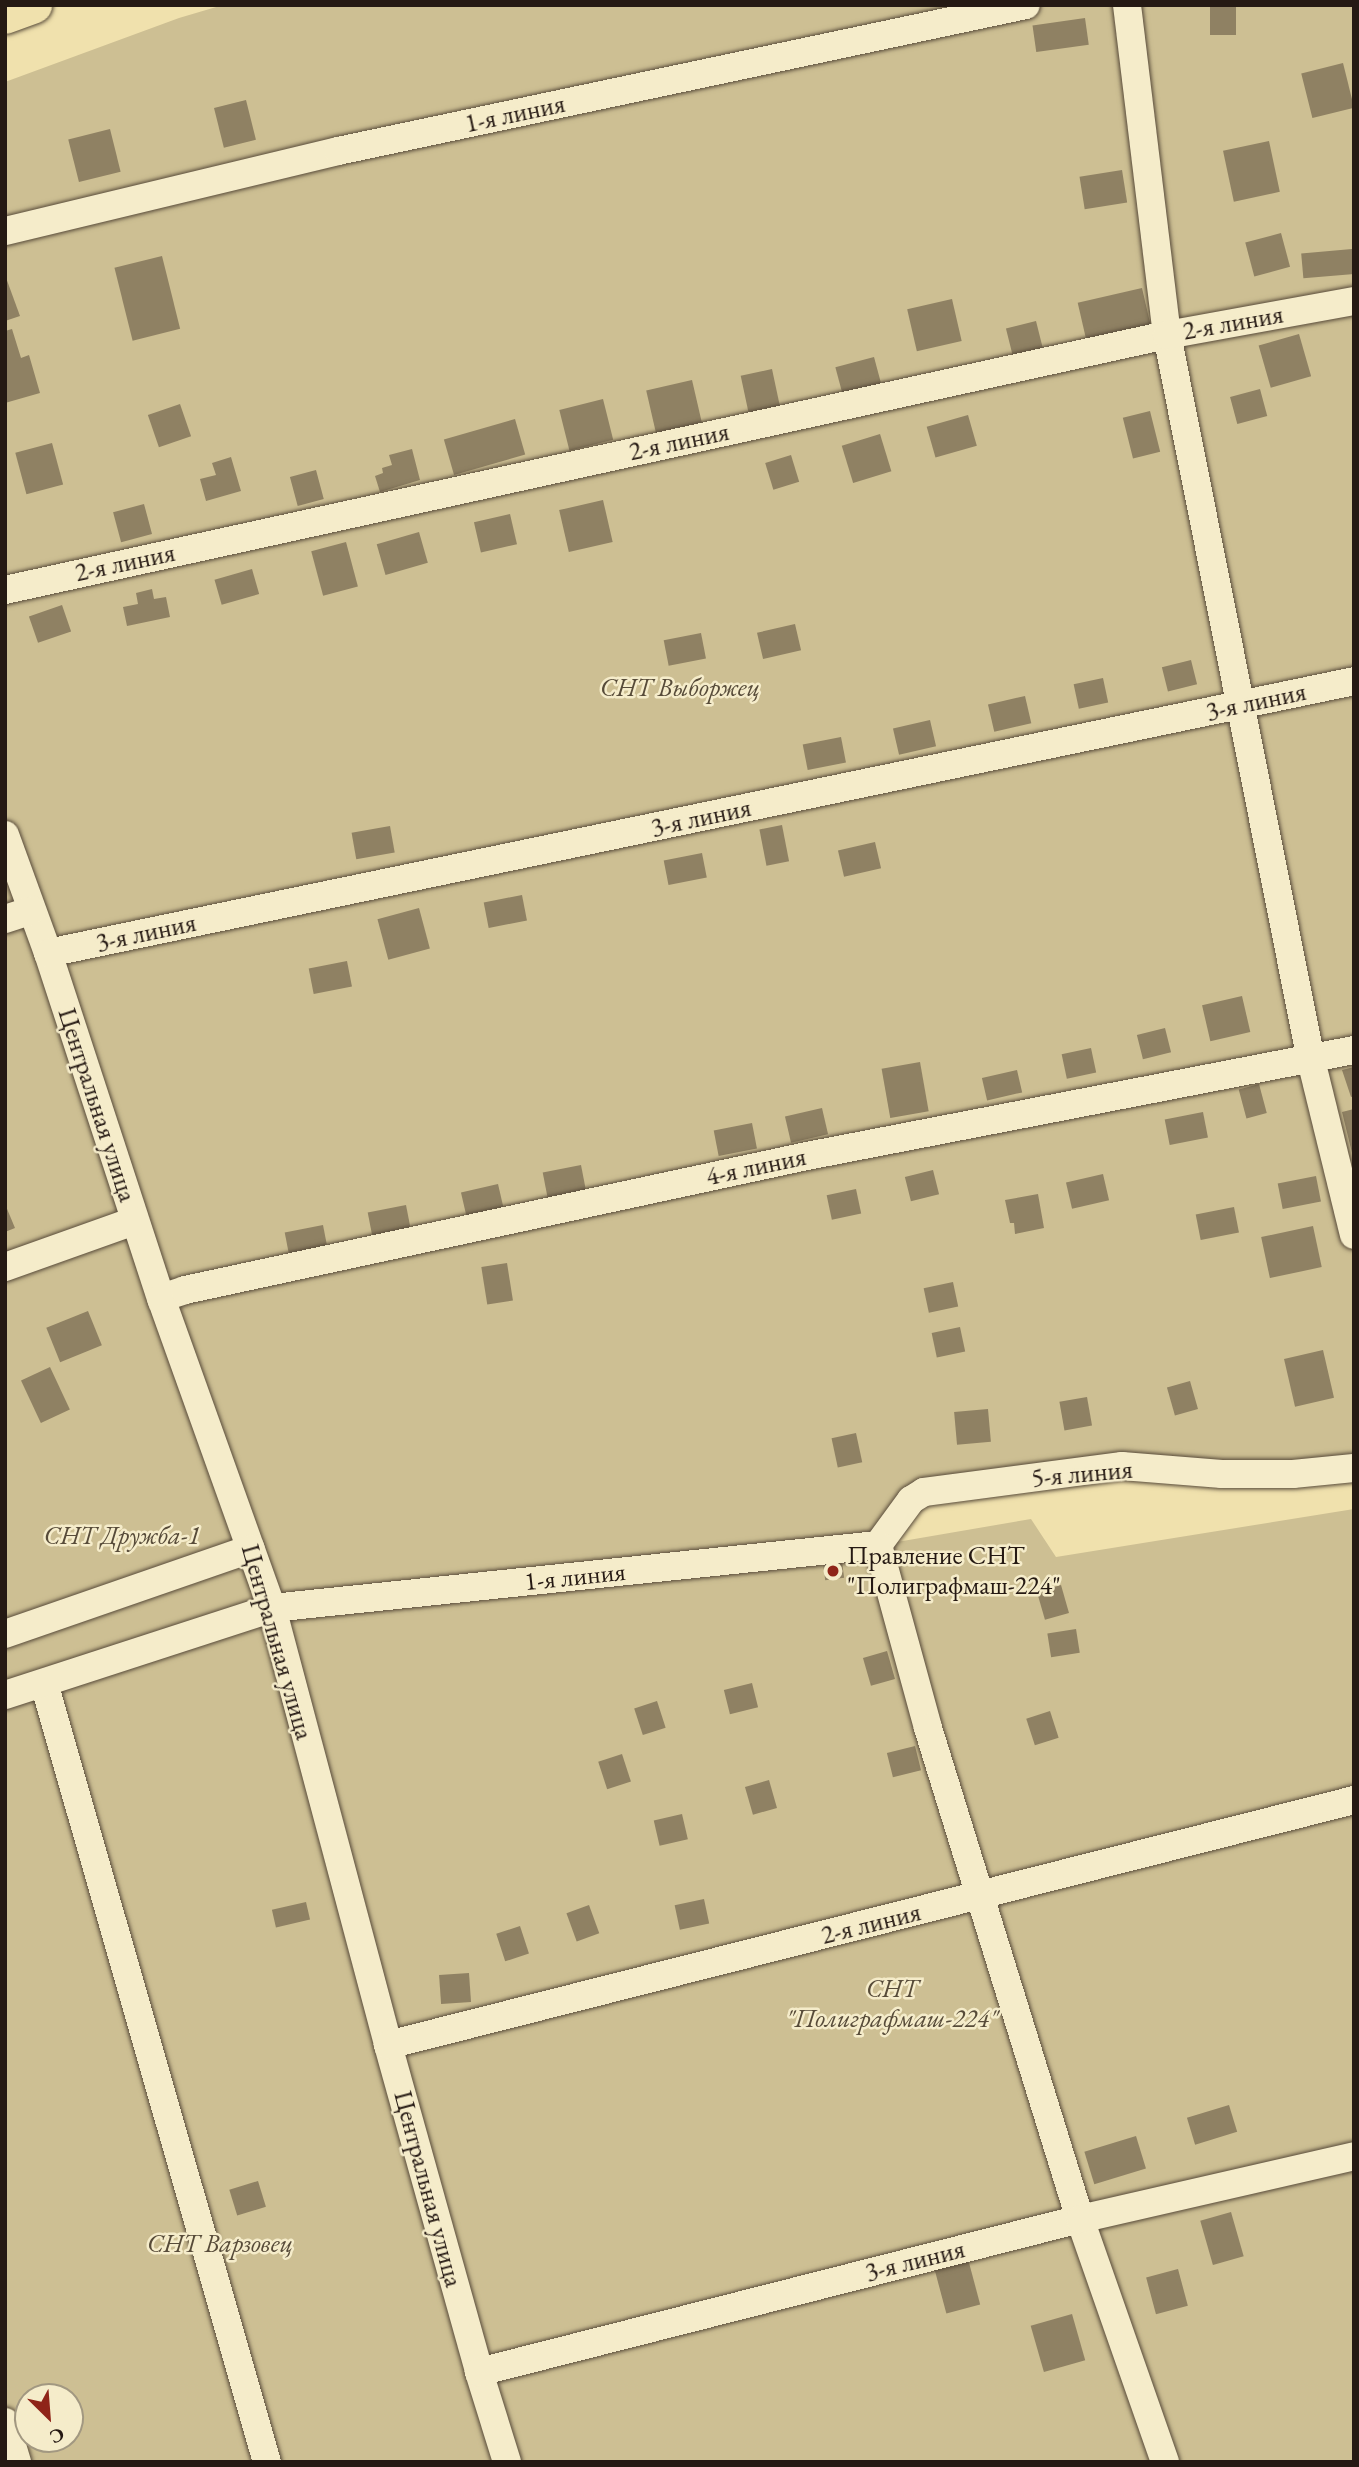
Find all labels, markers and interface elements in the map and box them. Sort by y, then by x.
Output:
street label: 1-я линия [462,88,568,140]
street label: 2-я линия [1180,299,1286,347]
street label: 2-я линия [626,416,732,468]
street label: 2-я линия [72,537,178,589]
park label: СНТ Выборжец [600,672,760,704]
street label: 3-я линия [1203,676,1309,728]
street label: 3-я линия [648,792,754,844]
street label: 3-я линия [93,907,199,959]
street label: Центральная улица [51,1004,143,1206]
street label: 4-я линия [703,1141,809,1193]
street label: 5-я линия [1030,1454,1134,1494]
park label: СНТ Дружба-1 [44,1520,200,1552]
place label: Правление СНТ "Полиграфмаш-224" [847,1540,1061,1602]
street label: Центральная улица [234,1541,320,1743]
street label: 1-я линия [523,1556,627,1598]
marker: Правление СНТ "Полиграфмаш-224" [825,1563,841,1579]
street label: 2-я линия [818,1897,924,1951]
park label: СНТ "Полиграфмаш-224" [786,1973,998,2035]
street label: Центральная улица [387,2087,469,2291]
park label: СНТ Варзовец [147,2228,293,2260]
street label: 3-я линия [862,2234,968,2288]
north arrow [14,2383,84,2453]
text: С [46,2421,69,2450]

